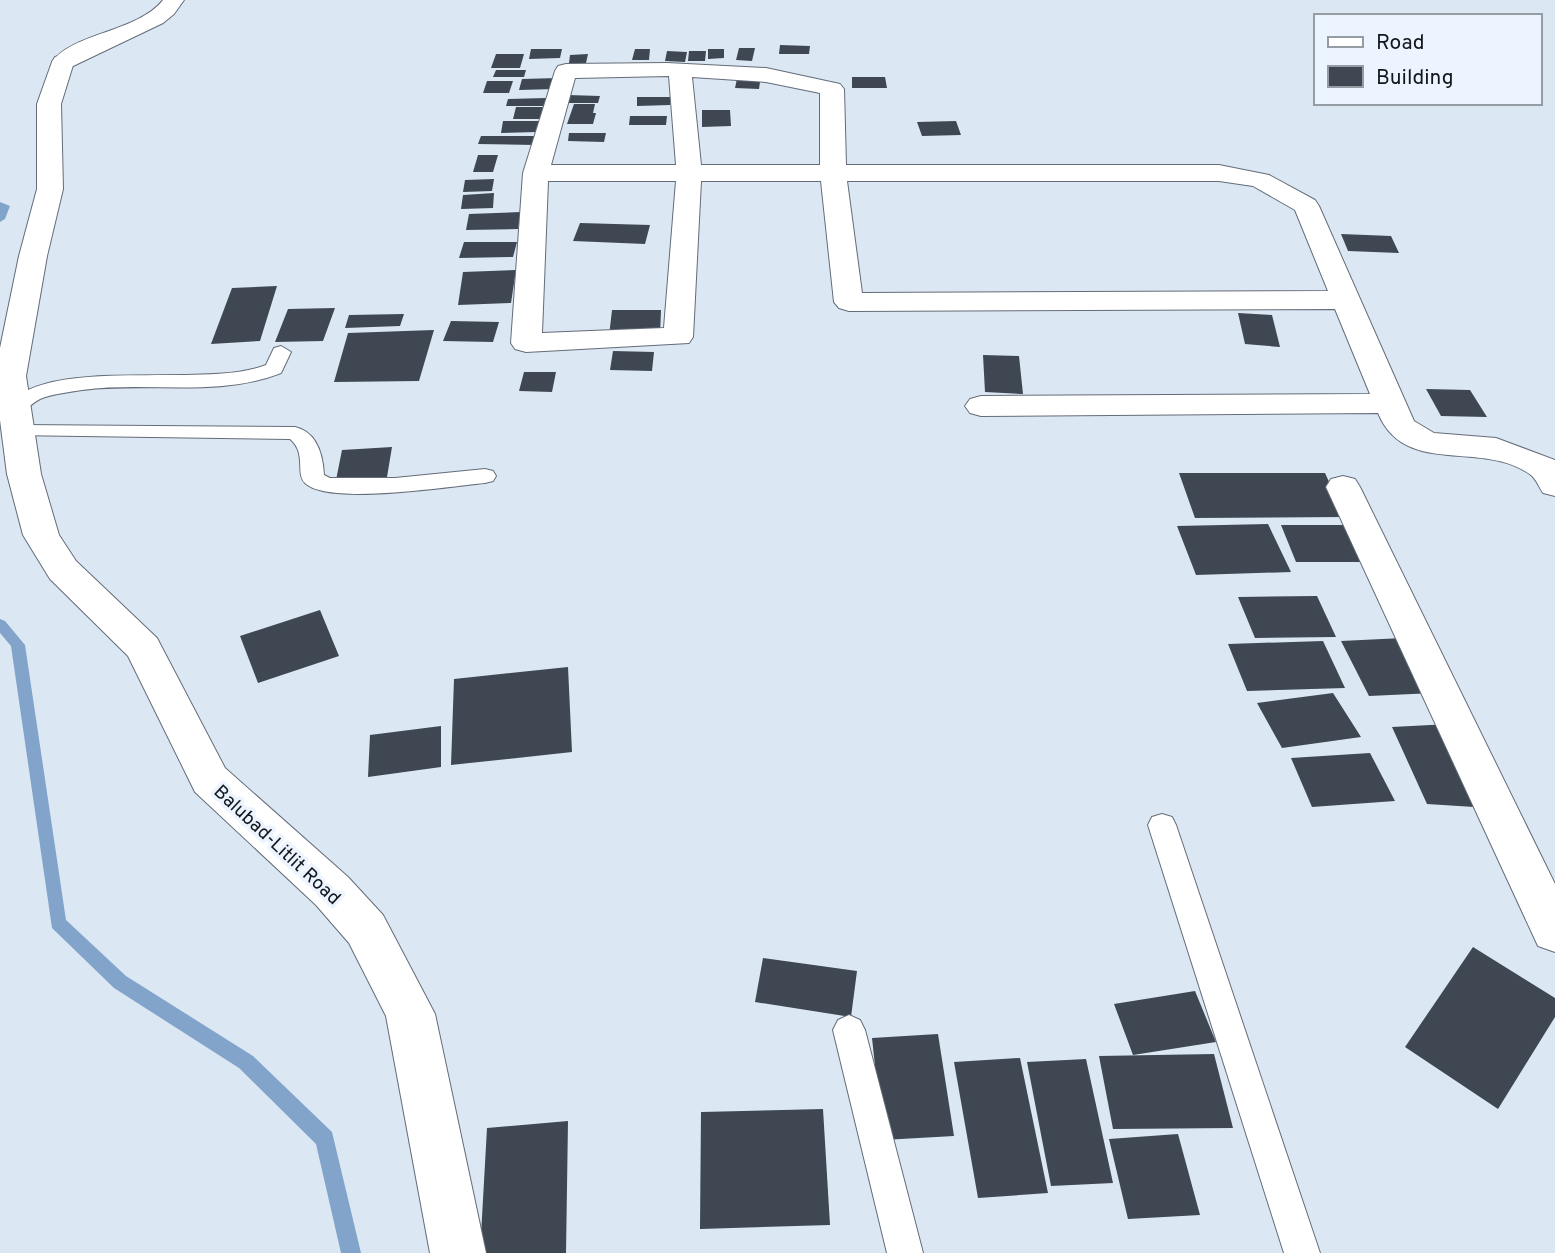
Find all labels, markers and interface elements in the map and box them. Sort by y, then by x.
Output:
legend [1314,14,1541,105]
text: Road [1376,30,1425,57]
text: Building [1376,65,1454,92]
street label: Balubad-Litlit Road [208,780,345,911]

